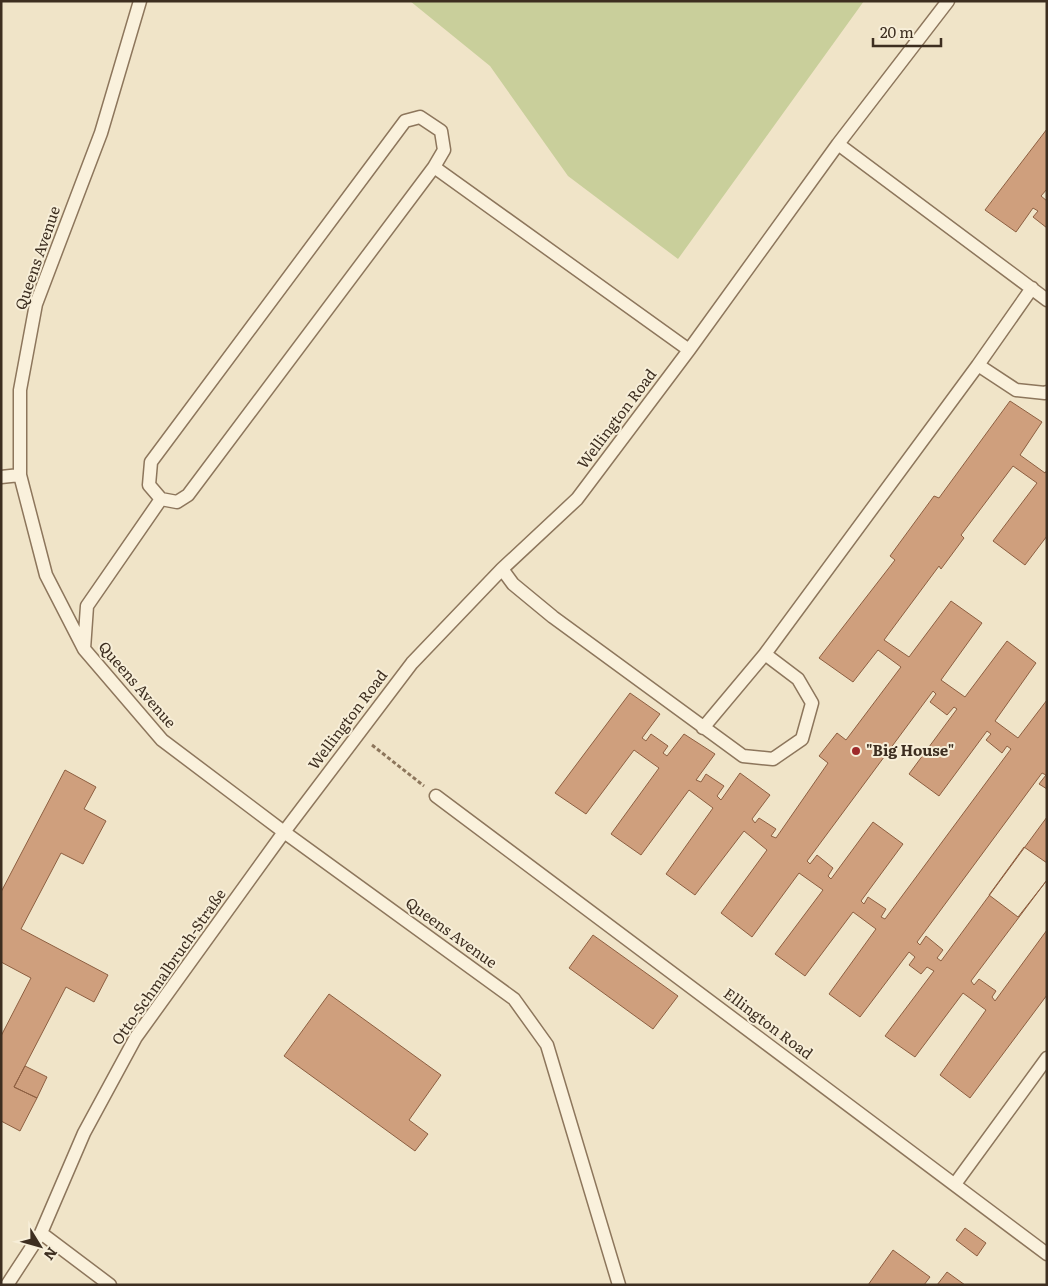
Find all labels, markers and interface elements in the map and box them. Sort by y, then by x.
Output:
scale bar [873,15,940,47]
text: 20 m [880,20,914,43]
street label: Queens Avenue [8,202,65,313]
street label: Wellington Road [571,363,661,473]
street label: Queens Avenue [94,636,183,733]
street label: Wellington Road [302,664,392,774]
place label: "Big House" [866,738,954,761]
marker: "Big House" [850,745,862,757]
street label: Otto-Schmalbruch-Straße [105,883,231,1049]
street label: Queens Avenue [401,891,503,973]
street label: Ellington Road [719,981,818,1064]
north arrow [15,1221,65,1271]
text: N [40,1244,63,1265]

